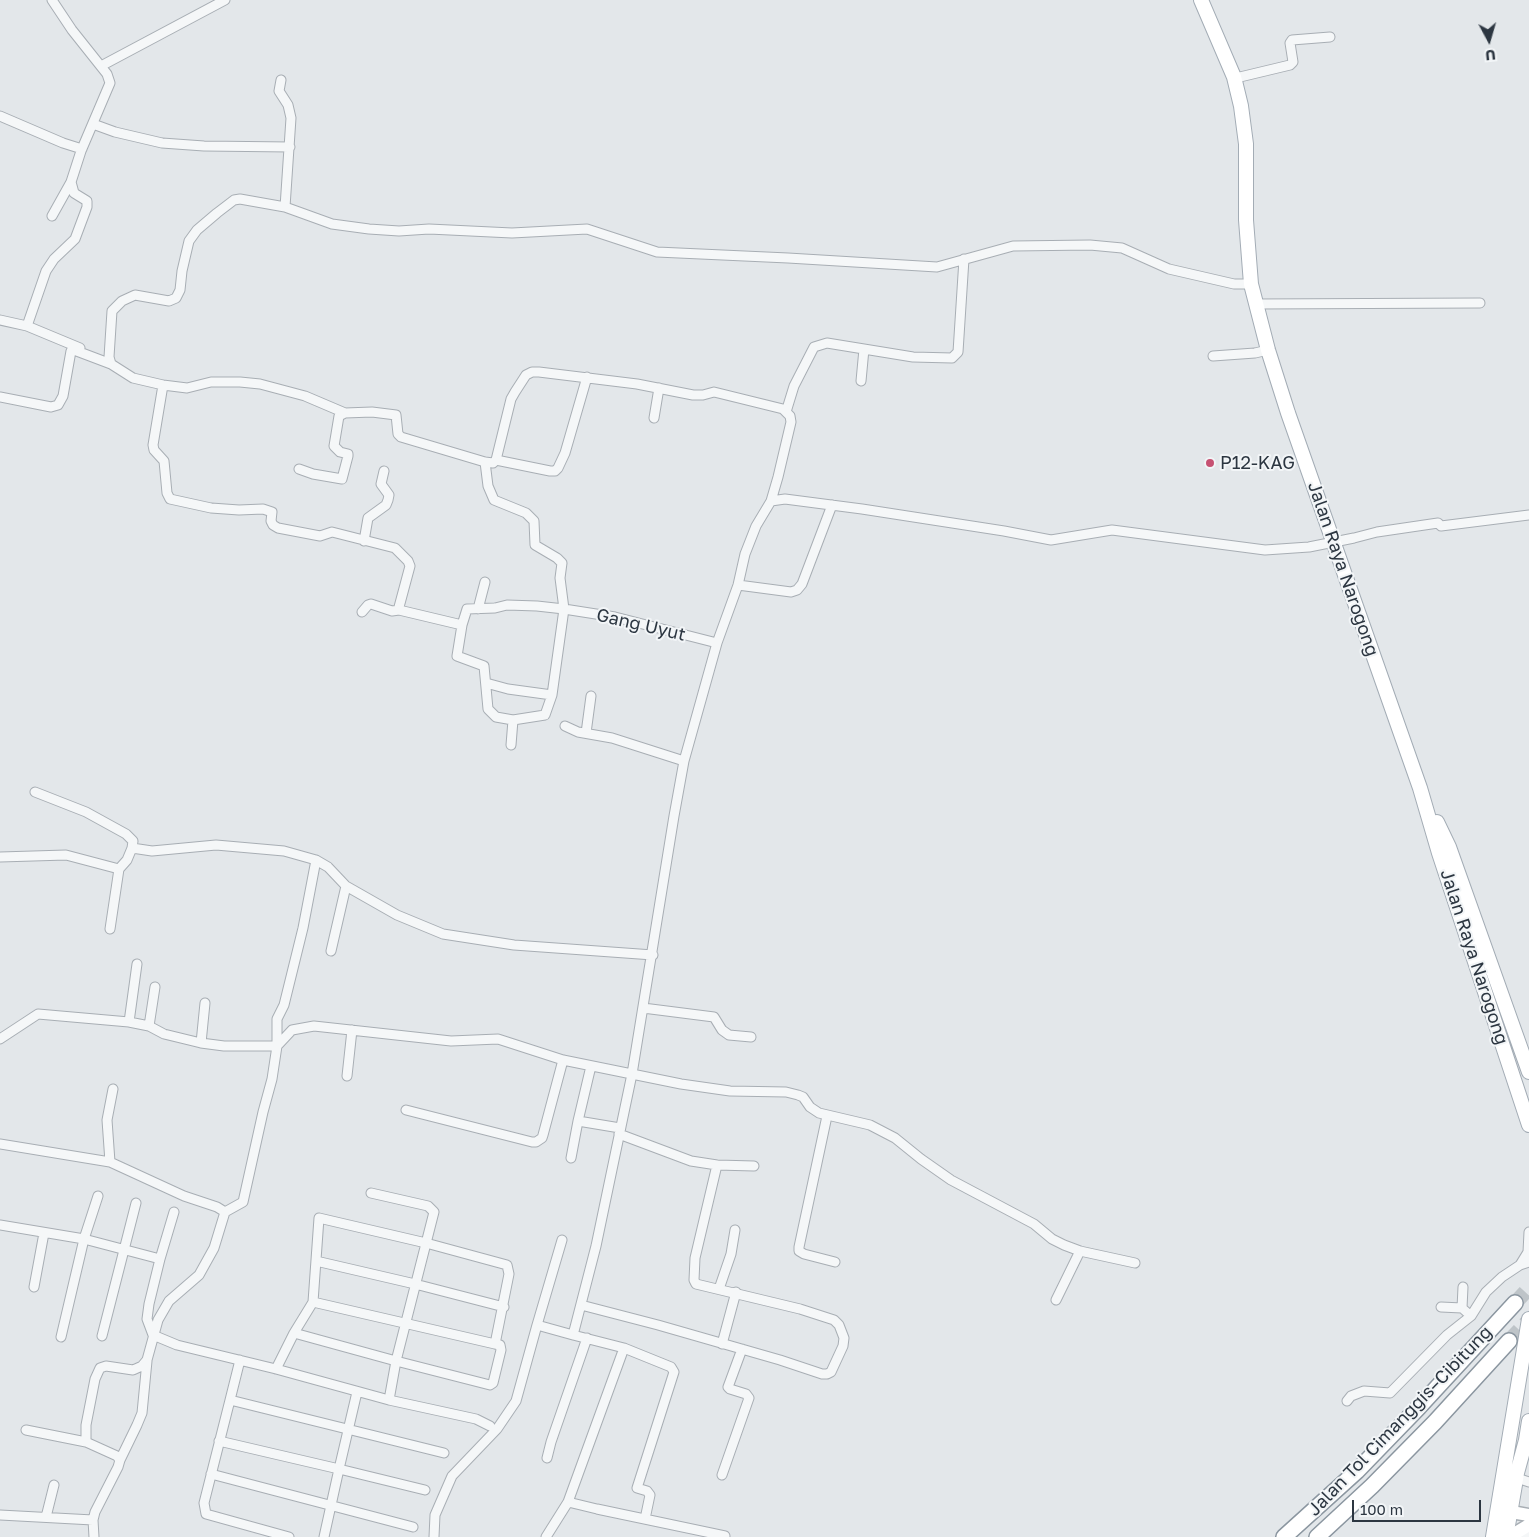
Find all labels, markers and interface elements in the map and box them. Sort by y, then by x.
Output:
north arrow [1464,15,1514,65]
text: U [1485,46,1497,64]
place label: P12-KAG [1220,452,1295,474]
marker: P12-KAG [1204,457,1216,469]
street label: Jalan Raya Narogong [1303,479,1383,659]
street label: Gang Uyut [594,604,688,646]
street label: Jalan Raya Narogong [1435,867,1513,1047]
street label: Jalan Tol Cimanggis–Cibitung [1303,1322,1497,1520]
scale bar [1354,1490,1483,1522]
text: 100 m [1360,1500,1403,1518]

